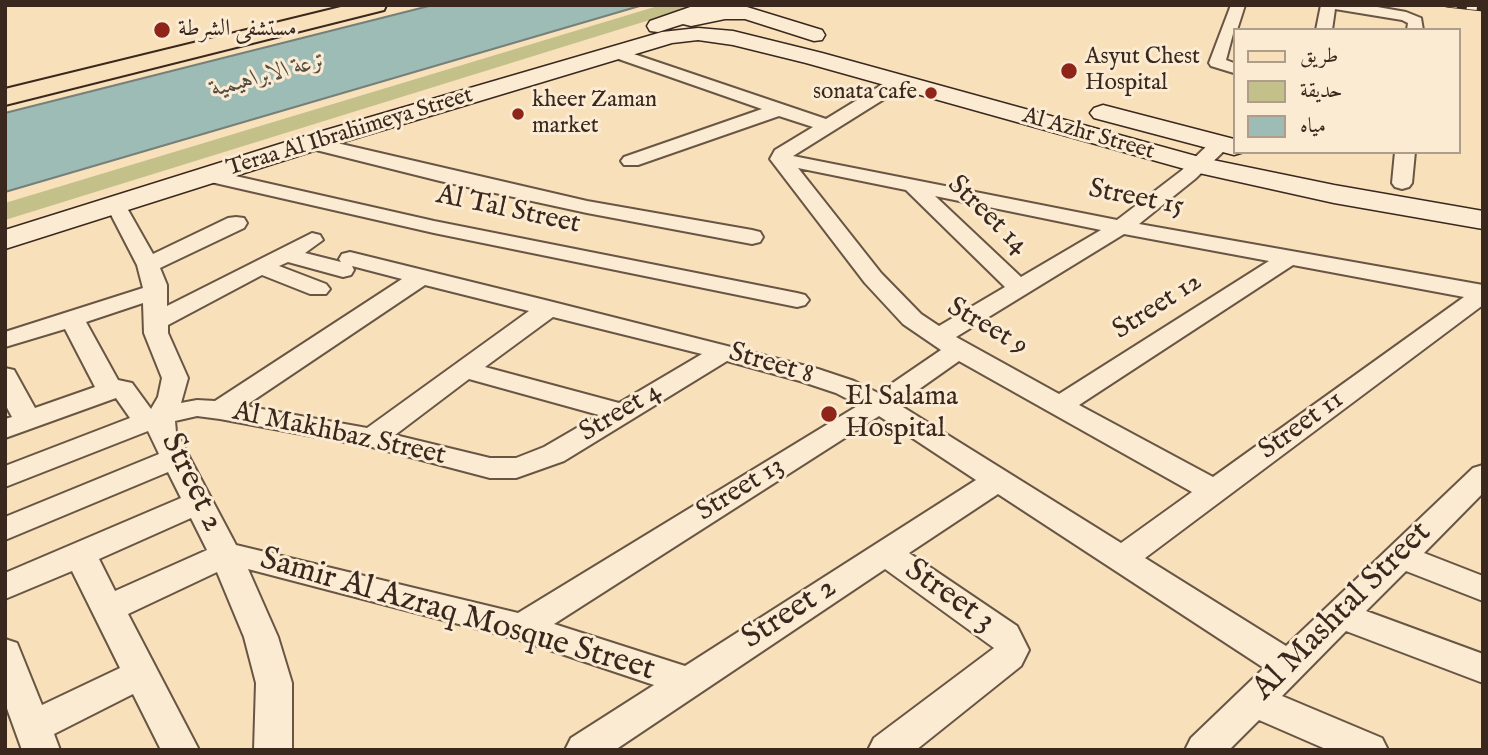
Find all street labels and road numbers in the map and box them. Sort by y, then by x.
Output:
street label: Teraa Al Ibrahimeya Street [224,82,476,184]
street label: Al Azhr Street [1019,103,1157,167]
street label: Street 14 [939,169,1035,263]
street label: Street 15 [1086,173,1186,225]
street label: Al Tal Street [433,179,583,243]
street label: Street 12 [1107,266,1209,348]
street label: Street 9 [941,291,1033,365]
street label: Street 8 [725,337,817,393]
street label: Street 4 [574,376,668,450]
street label: Street 11 [1253,384,1351,468]
street label: Al Makhbaz Street [230,396,448,474]
street label: Street 2 [150,427,232,539]
street label: Street 13 [691,450,791,530]
street label: Al Mashtal Street [1245,514,1441,710]
street label: Samir Al Azraq Mosque Street [255,541,659,691]
street label: Street 3 [896,552,1002,642]
street label: Street 2 [735,569,845,659]

